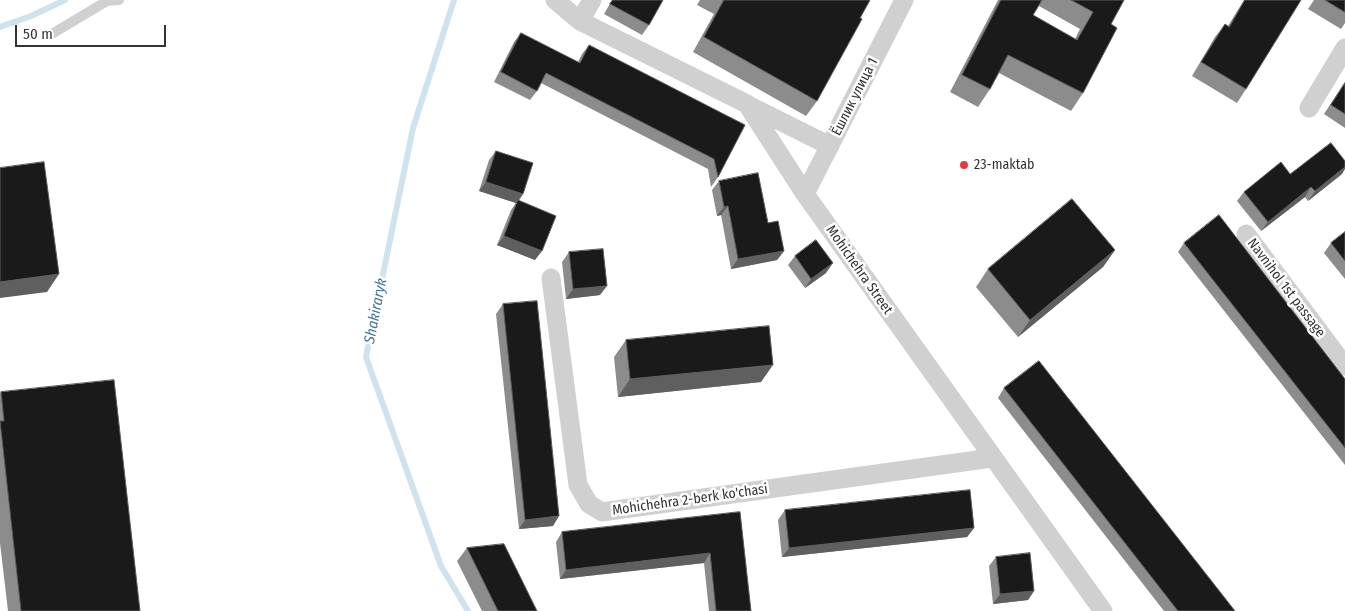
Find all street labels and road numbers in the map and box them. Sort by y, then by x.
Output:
street label: Ёшлик улица 1 [828,55,882,139]
street label: Mohichehra Street [822,222,896,318]
street label: Navnihol 1st passage [1243,235,1329,341]
street label: Mohichehra 2-berk ko'chasi [611,481,769,519]

